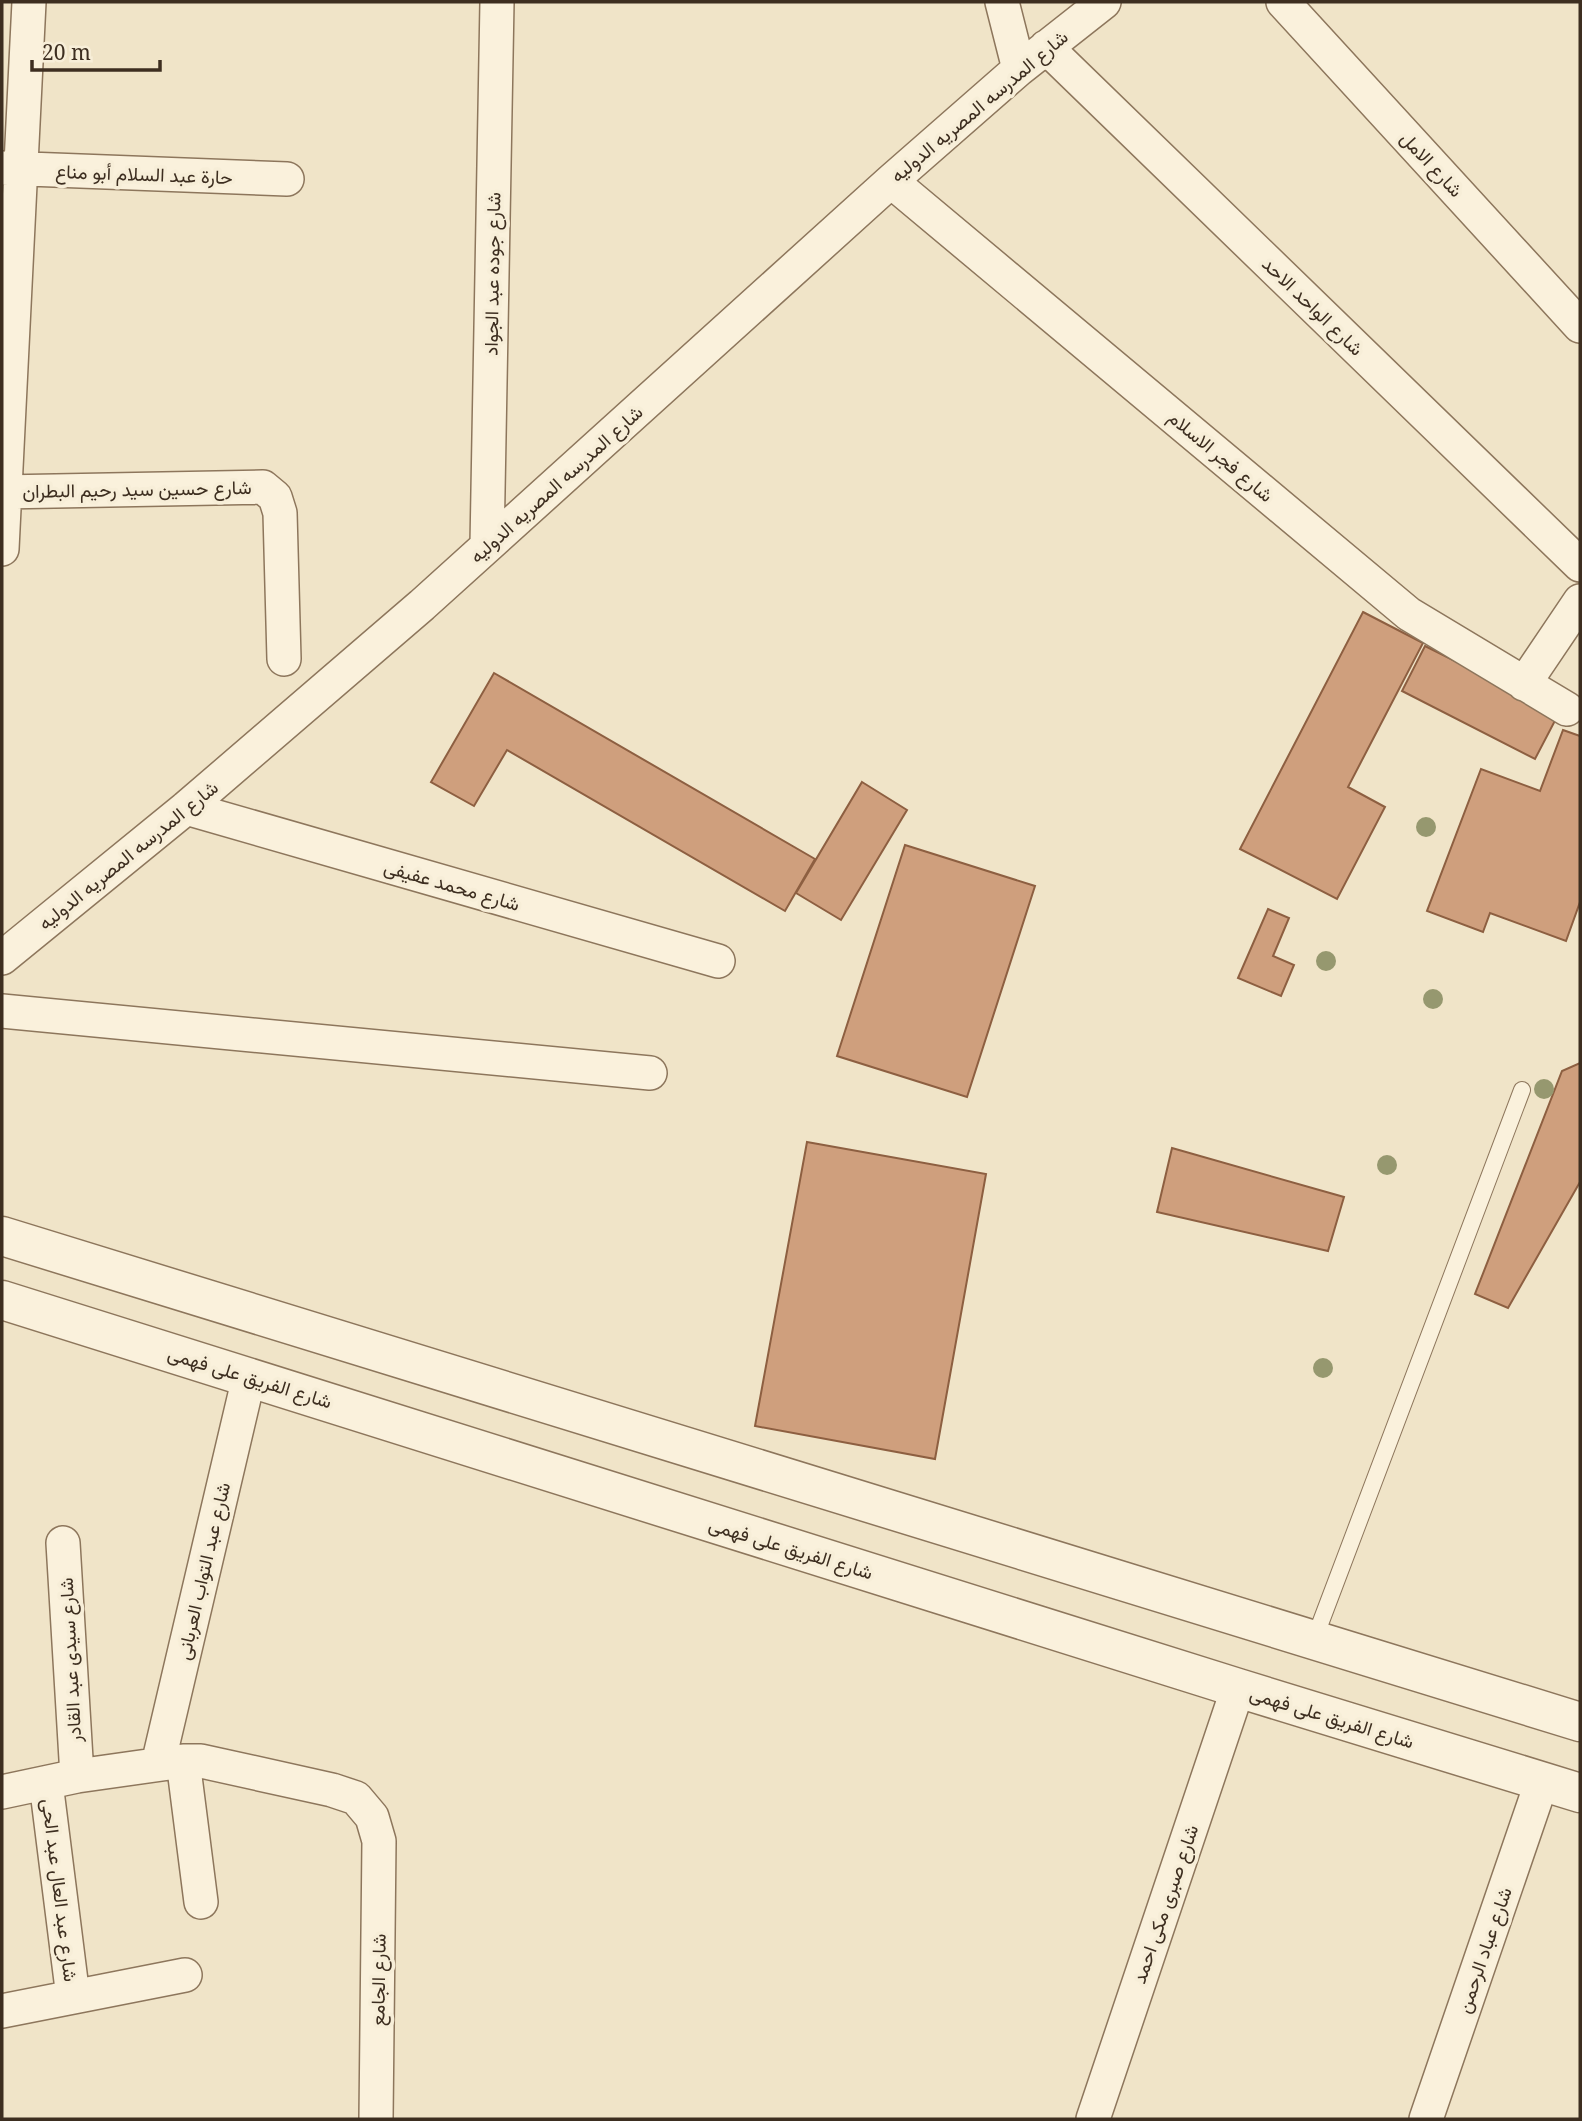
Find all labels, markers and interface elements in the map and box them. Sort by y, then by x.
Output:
street label: شارع المدرسه المصريه الدوليه [885,24,1073,188]
scale bar [32,28,159,72]
text: 20 m [42,38,91,66]
street label: شارع الامل [1395,125,1469,203]
street label: حارة عبد السلام أبو مناع [55,158,233,190]
street label: شارع جوده عبد الجواد [478,192,506,356]
street label: شارع الواحد الاحد [1257,251,1369,361]
street label: شارع المدرسه المصريه الدوليه [464,399,648,569]
street label: شارع فجر الاسلام [1163,404,1279,508]
street label: شارع حسين سيد رحيم البطران [22,474,252,504]
street label: شارع المدرسه المصريه الدوليه [33,774,223,936]
street label: شارع محمد عفيفى [381,853,523,917]
street label: شارع الفريق على فهمى [165,1340,335,1414]
street label: شارع عبد التواب العربانى [170,1480,236,1662]
street label: شارع الفريق على فهمى [706,1511,876,1585]
street label: شارع سيدى عبد القادر [53,1577,87,1744]
street label: شارع الفريق على فهمى [1247,1680,1417,1754]
street label: شارع عبد العال عبد الحى [36,1797,84,1983]
street label: شارع صبرى مكى احمد [1126,1821,1204,1987]
street label: شارع عباد الرحمن [1450,1883,1518,2017]
street label: شارع الجامع [364,1934,393,2026]

